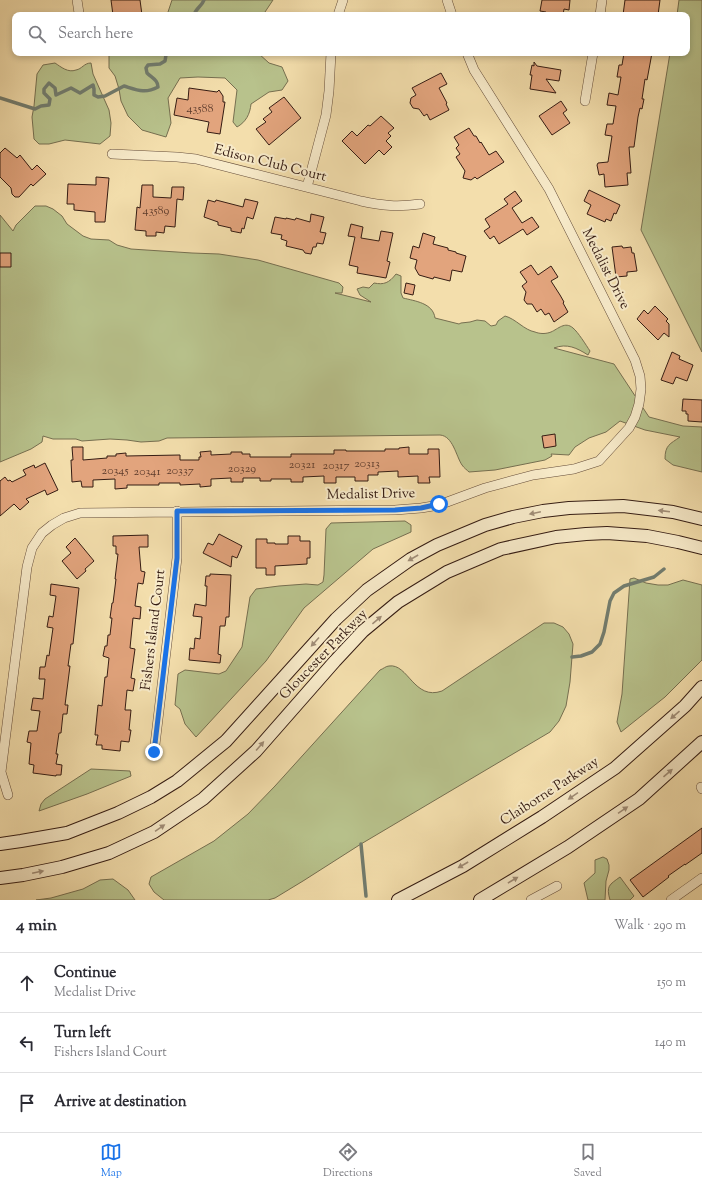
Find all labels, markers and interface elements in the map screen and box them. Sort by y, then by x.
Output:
search box [12,12,690,56]
icon: search [26,23,48,45]
text: Search here [58,24,133,45]
house number: 43588 [186,100,214,118]
street label: Edison Club Court [212,140,328,188]
house number: 43589 [143,202,170,220]
street label: Medalist Drive [576,225,634,313]
house number: 20313 [354,455,380,473]
house number: 20321 [289,456,315,474]
house number: 20317 [323,457,349,475]
house number: 20329 [228,460,256,478]
house number: 20345 [102,462,128,480]
house number: 20337 [166,462,194,480]
house number: 20341 [134,463,160,481]
street label: Medalist Drive [327,484,415,506]
route start [430,495,448,513]
one-way arrow [658,508,670,514]
one-way arrow [528,510,541,516]
one-way arrow [407,555,419,562]
street label: Fishers Island Court [137,568,171,692]
street label: Gloucester Parkway [275,605,373,705]
one-way arrow [372,615,383,624]
one-way arrow [310,637,320,647]
one-way arrow [670,710,679,719]
one-way arrow [256,741,265,751]
route end [145,743,163,761]
street label: Claiborne Parkway [497,753,603,831]
one-way arrow [663,769,673,778]
one-way arrow [568,792,578,800]
one-way arrow [617,806,628,814]
one-way arrow [154,824,166,831]
one-way arrow [457,862,469,869]
one-way arrow [32,869,45,875]
one-way arrow [507,876,519,883]
text: 4 min [16,914,57,938]
text: Walk · 290 m [614,917,686,935]
text: Continue [54,963,116,984]
icon: ahead [16,972,38,994]
text: 150 m [657,974,686,992]
text: Medalist Drive [54,984,136,1002]
text: Turn left [54,1023,111,1044]
icon: left [16,1032,38,1054]
text: 140 m [655,1034,686,1052]
text: Fishers Island Court [54,1044,167,1062]
icon: arrive [16,1092,38,1114]
text: Arrive at destination [54,1092,187,1113]
tab: Map [100,1141,122,1181]
tab: Directions [323,1141,373,1181]
tab: Saved [573,1141,602,1181]

